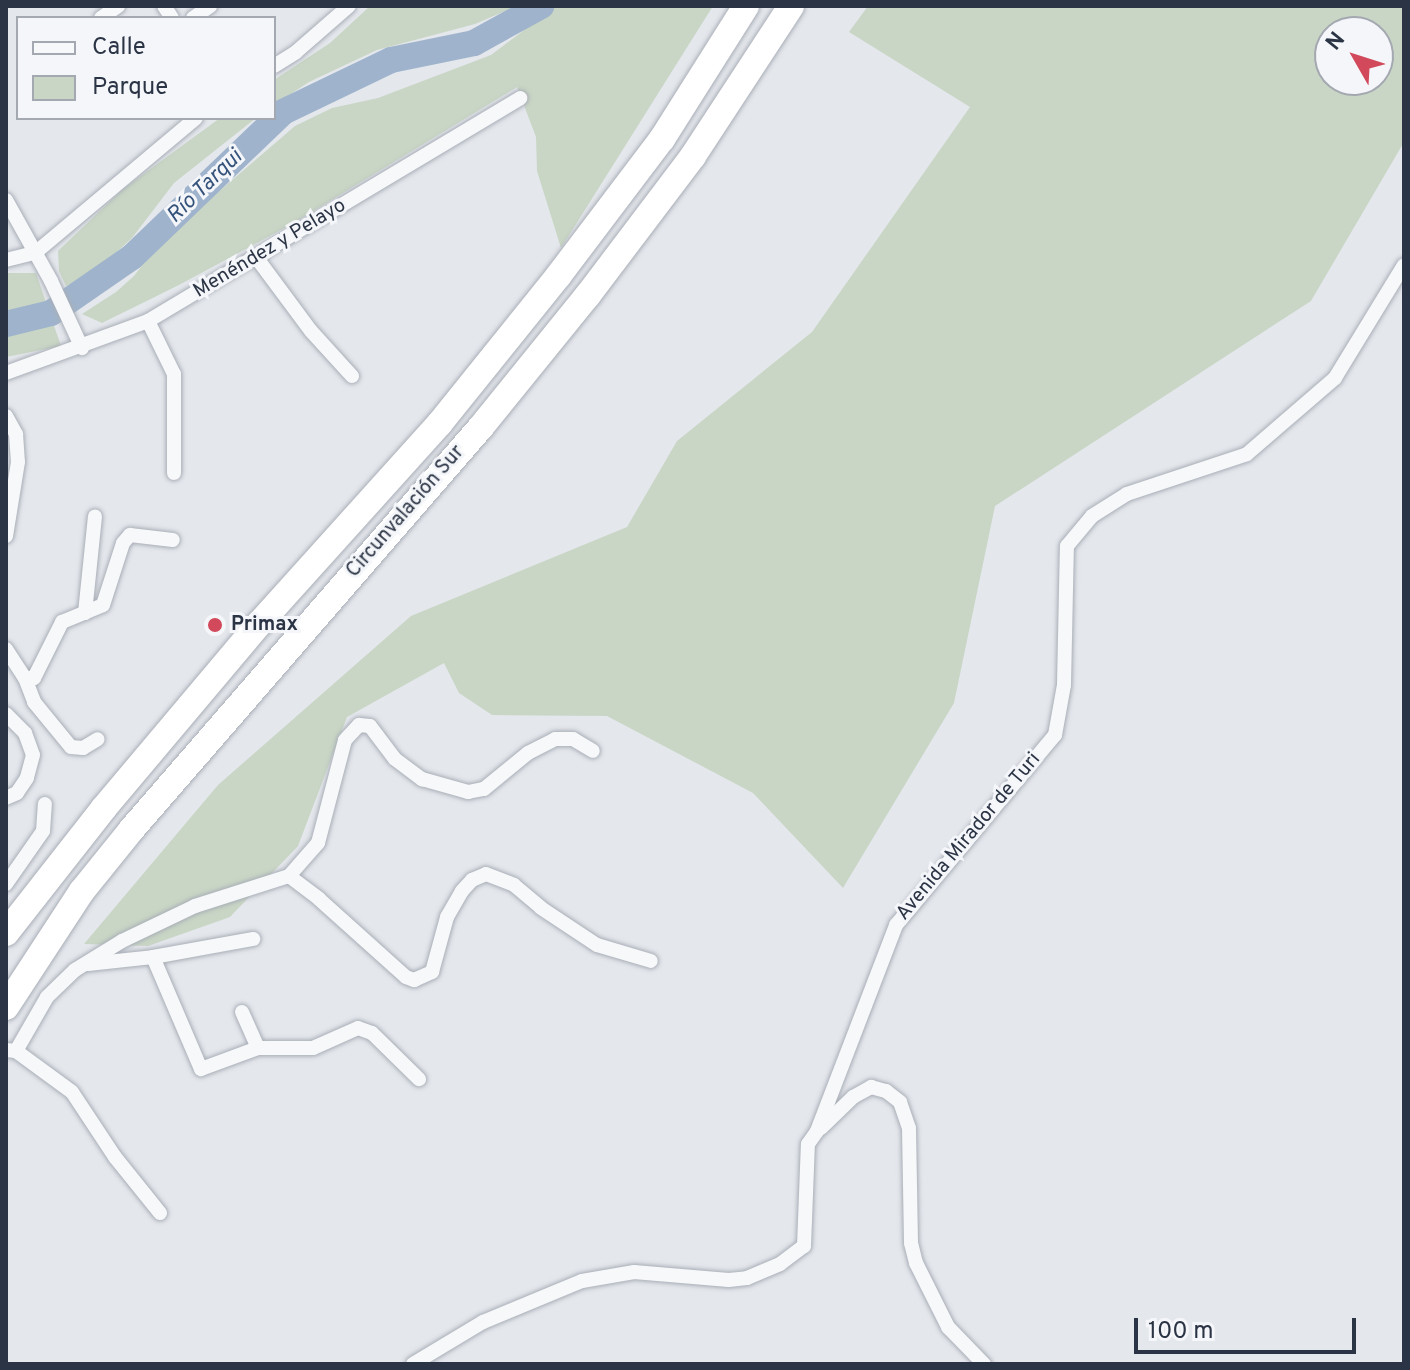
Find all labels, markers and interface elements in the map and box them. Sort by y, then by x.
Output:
legend [16,16,276,120]
north arrow [1314,16,1394,96]
text: N [1321,27,1352,56]
text: Calle [92,33,146,63]
text: Parque [92,73,168,103]
water label: Río Tarqui [161,144,249,230]
street label: Menéndez y Pelayo [189,194,351,304]
street label: Circunvalación Sur [342,441,470,583]
place label: Primax [231,613,298,637]
marker: Primax [206,616,224,634]
street label: Avenida Mirador de Turi [892,748,1046,926]
scale bar [1138,1302,1360,1352]
text: 100 m [1148,1317,1214,1347]

